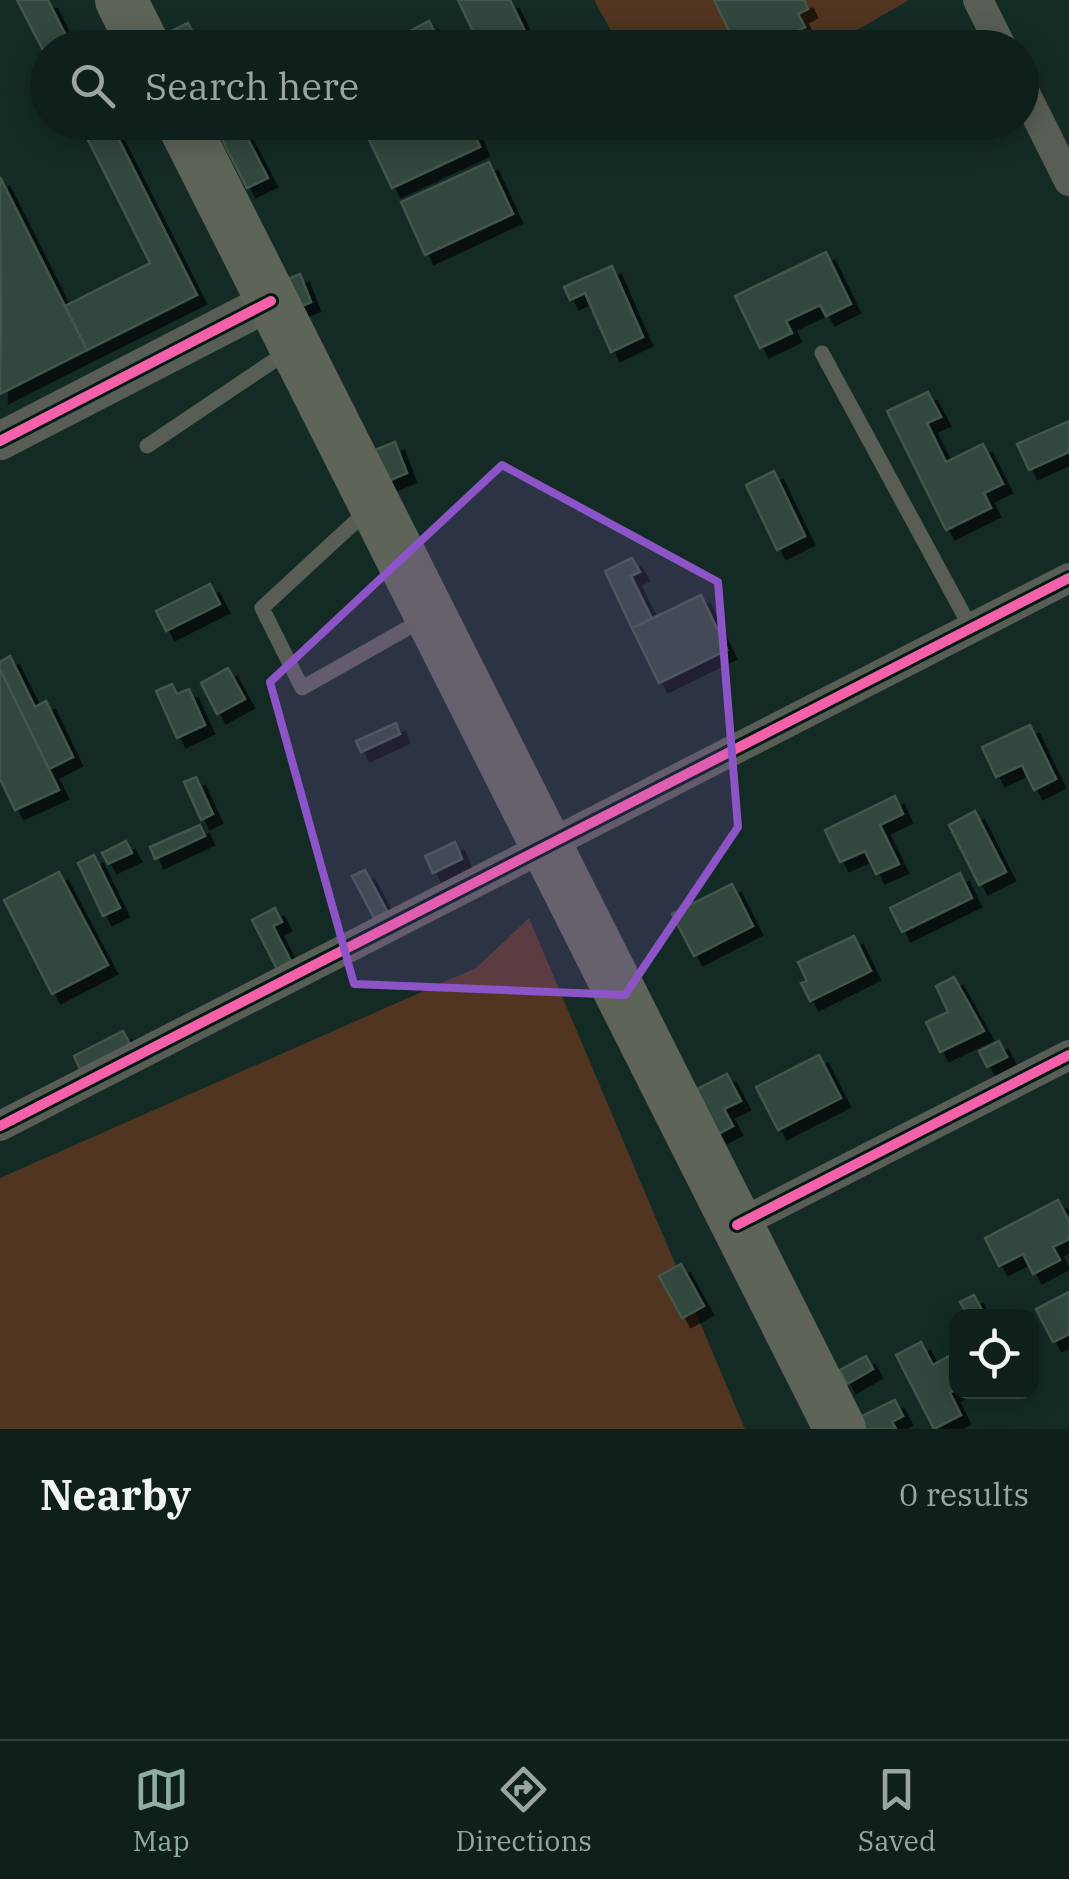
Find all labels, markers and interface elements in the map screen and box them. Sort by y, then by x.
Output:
search box [30,30,1039,140]
icon: search [65,58,120,113]
text: Search here [145,61,359,110]
map controls [949,1309,1039,1399]
button: locate [949,1309,1039,1399]
text: Nearby [40,1467,191,1522]
text: 0 results [899,1473,1029,1515]
tab: Map [133,1762,190,1859]
tab: Directions [455,1762,592,1859]
tab: Saved [858,1762,936,1859]

